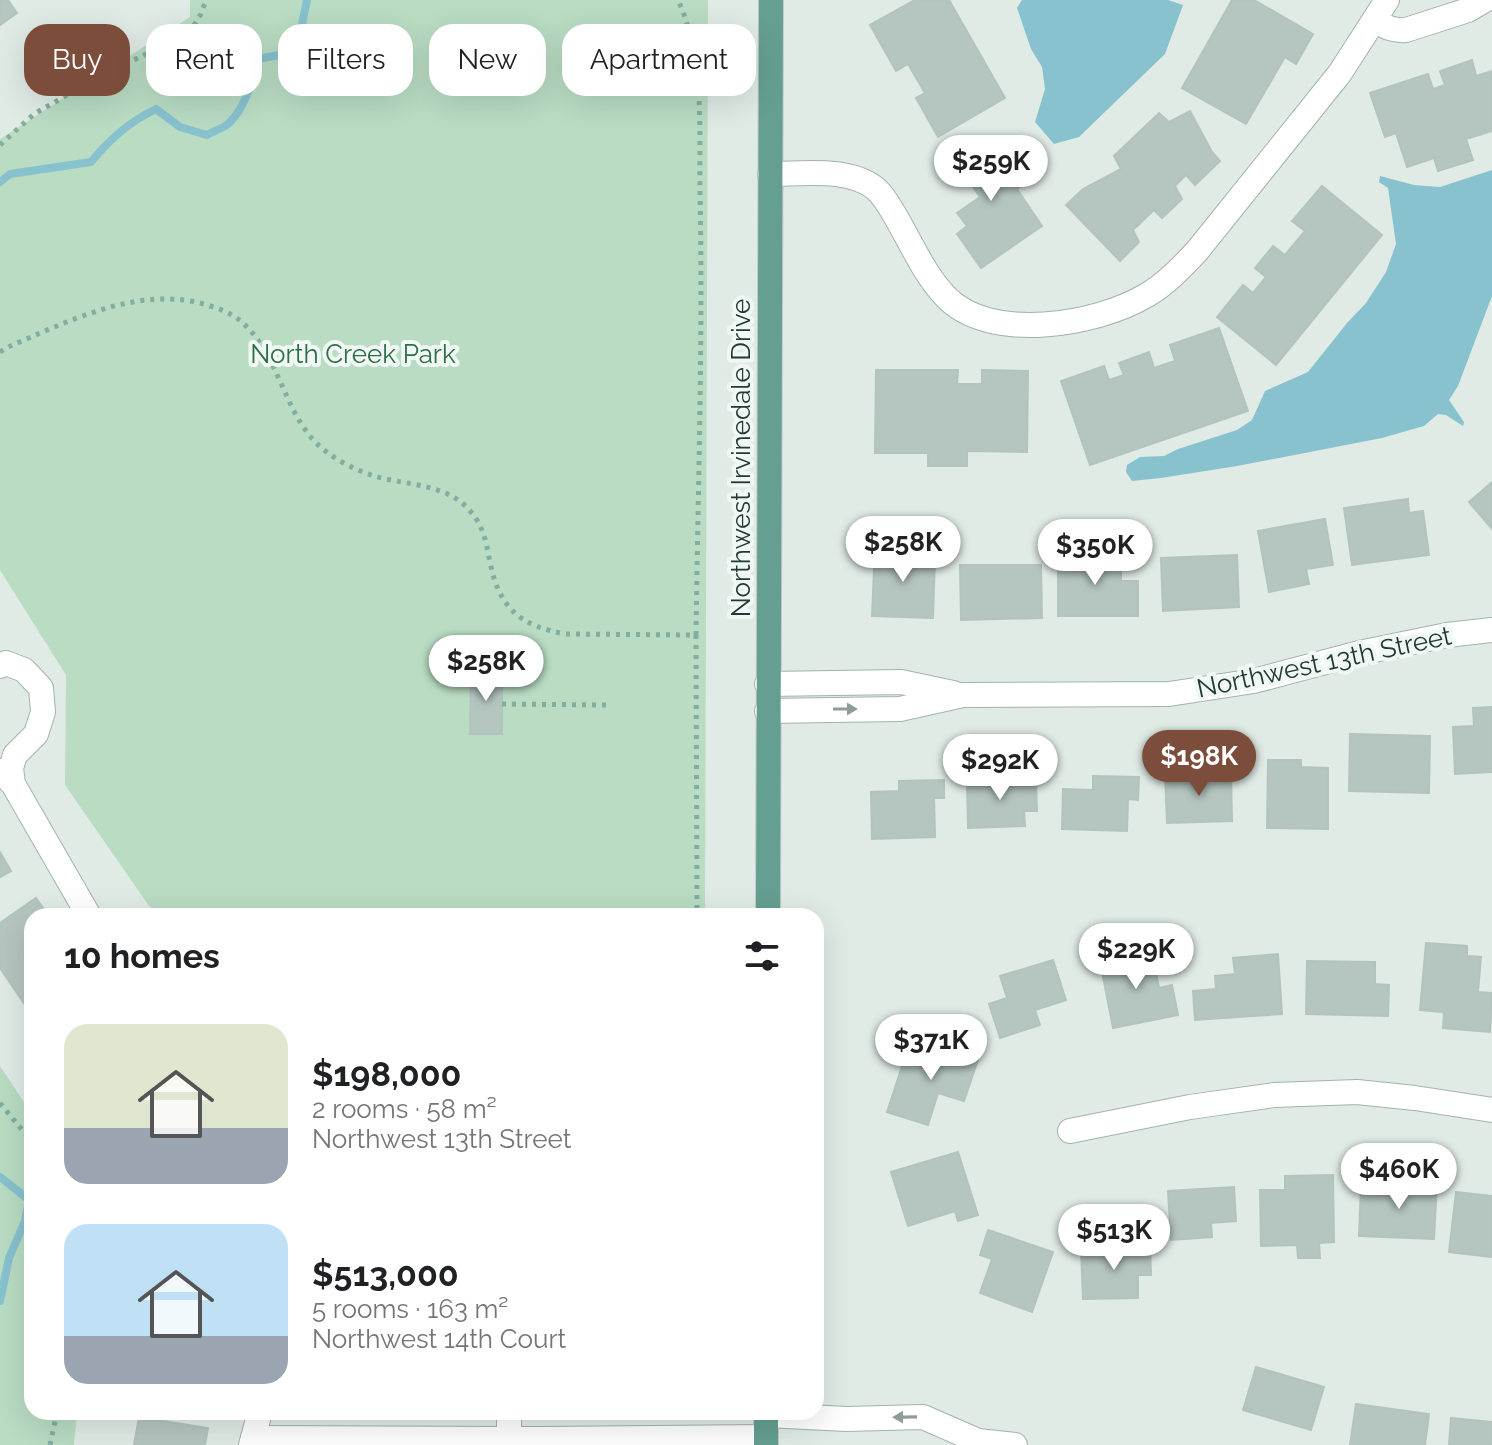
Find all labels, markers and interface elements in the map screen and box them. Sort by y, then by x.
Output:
chip: Buy [24,24,130,96]
chip: Rent [146,24,262,96]
chip: Filters [278,24,413,96]
chip: New [429,24,546,96]
chip: Apartment [562,24,756,96]
pin: $259K [935,135,1047,203]
text: $259K [952,146,1030,176]
street label: Northwest Irvinedale Drive [726,299,756,617]
park label: North Creek Park [250,339,456,369]
pin: $258K [847,516,959,584]
pin: $350K [1039,519,1151,587]
text: $258K [864,527,942,557]
text: $350K [1056,530,1134,560]
street label: Northwest 13th Street [1194,620,1454,704]
pin: $258K [430,635,542,703]
text: $258K [447,646,525,676]
one-way arrow [833,703,858,715]
pin: $198K [1143,730,1255,798]
pin: $292K [944,734,1056,802]
text: $198K [1160,741,1238,771]
text: $292K [961,745,1039,775]
pin: $229K [1080,923,1192,991]
icon: filters [740,934,784,978]
text: $229K [1097,934,1175,964]
text: 10 homes [64,936,220,976]
pin: $371K [875,1014,987,1082]
text: $371K [893,1025,969,1055]
text: $198,000 [312,1054,461,1094]
icon: home [128,1056,224,1152]
text: 2 rooms · 58 m² [312,1094,497,1124]
text: Northwest 13th Street [312,1124,571,1154]
pin: $460K [1343,1143,1455,1211]
text: $460K [1359,1154,1439,1184]
pin: $513K [1058,1204,1170,1272]
text: $513K [1076,1215,1152,1245]
text: $513,000 [312,1254,459,1294]
icon: home [128,1256,224,1352]
text: 5 rooms · 163 m² [312,1294,508,1324]
text: Northwest 14th Court [312,1324,566,1354]
one-way arrow [892,1411,917,1424]

